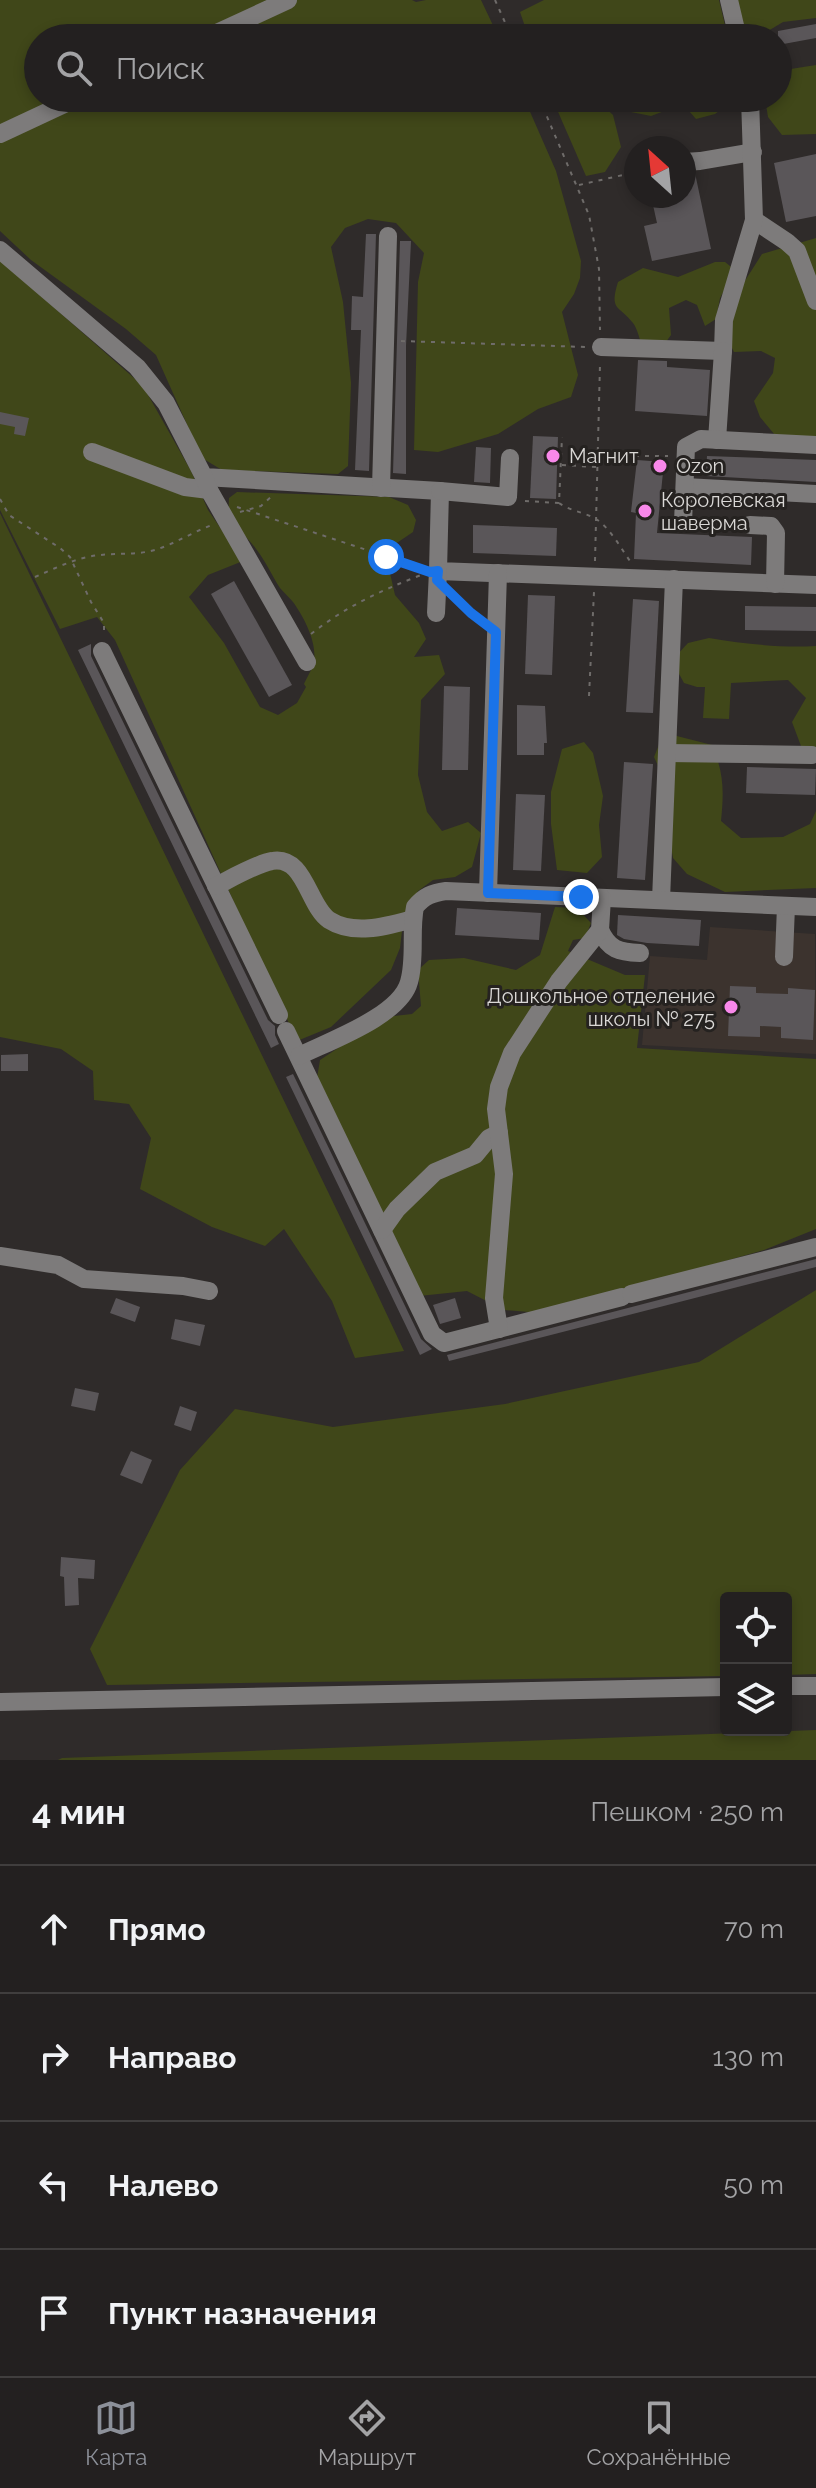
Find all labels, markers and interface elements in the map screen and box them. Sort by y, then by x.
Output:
search box [24,24,792,112]
icon: search [52,46,96,90]
text: Поиск [116,51,205,86]
north arrow [624,136,696,208]
place label: Магнит [569,444,639,468]
marker: Магнит [544,447,562,465]
place label: Ozon [676,454,724,478]
marker: Ozon [651,457,669,475]
place label: Королевская шаверма [661,488,786,535]
marker: Королевская шаверма [636,502,654,520]
route start [368,539,404,575]
route end [563,879,599,915]
place label: Дошкольное отделение школы № 275 [487,984,715,1031]
marker: Дошкольное отделение школы № 275 [722,998,740,1016]
map controls [720,1592,792,1736]
button: locate [720,1592,792,1664]
button: layers [720,1664,792,1736]
text: 4 мин [32,1792,126,1832]
text: Пешком · 250 m [591,1797,784,1827]
icon: ahead [32,1907,76,1951]
text: Прямо [108,1912,206,1947]
text: 70 m [724,1914,784,1944]
icon: right [32,2035,76,2079]
text: Направо [108,2040,237,2075]
text: 130 m [713,2042,784,2072]
icon: left [32,2163,76,2207]
text: Налево [108,2168,218,2203]
text: 50 m [723,2170,784,2200]
icon: arrive [32,2291,76,2335]
text: Пункт назначения [108,2296,377,2331]
tab: Карта [85,2396,147,2470]
tab: Маршрут [318,2396,416,2470]
tab: Сохранённые [587,2396,731,2470]

